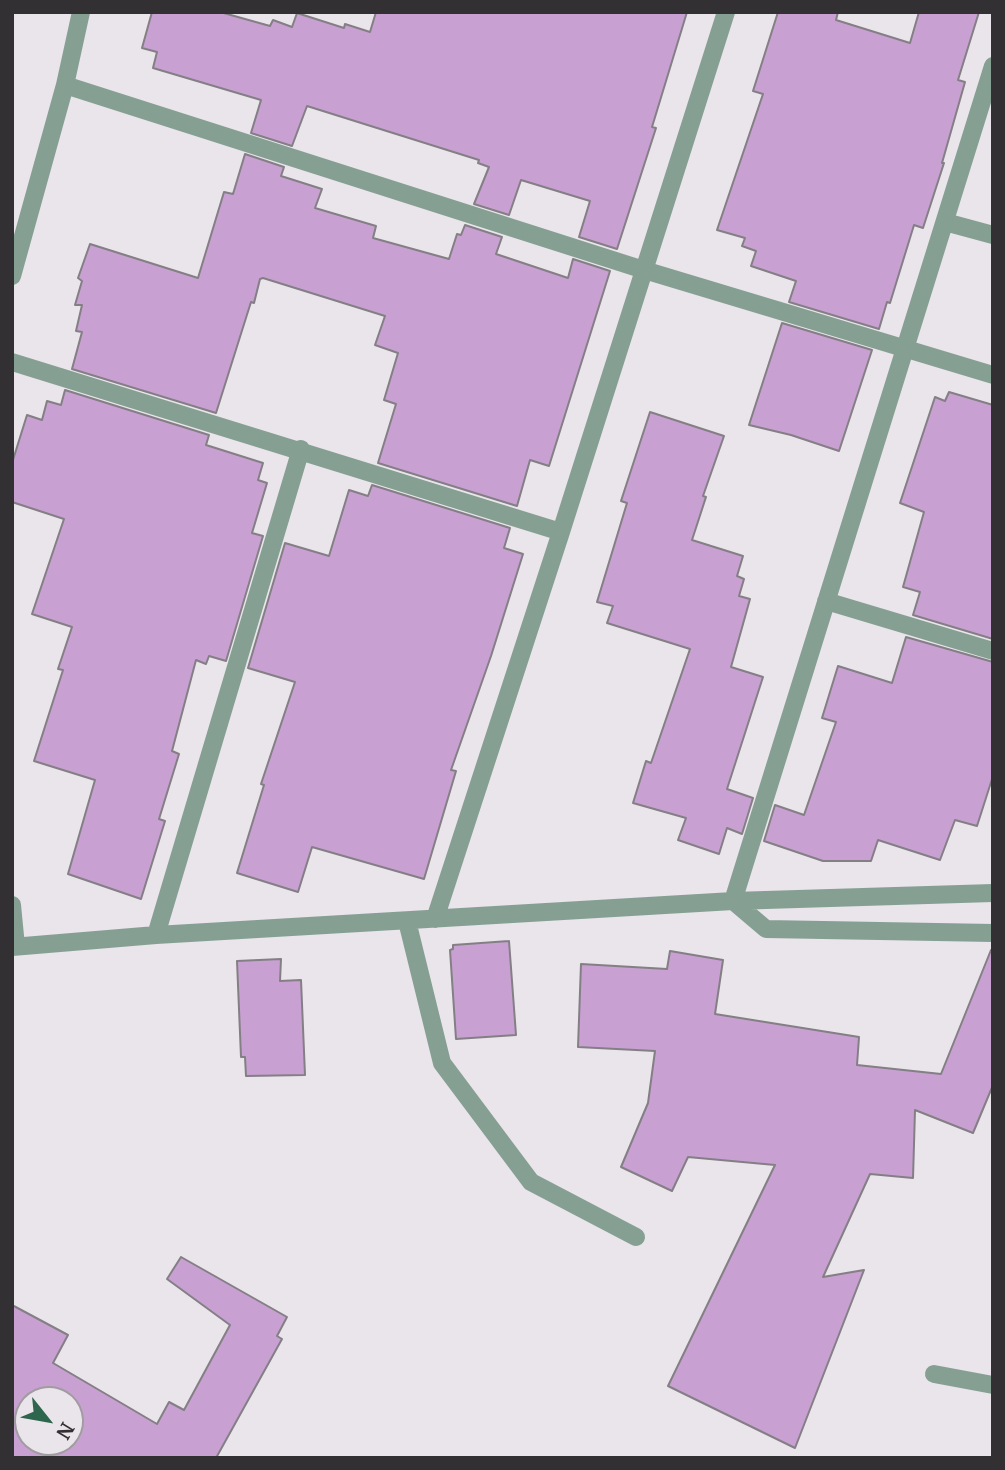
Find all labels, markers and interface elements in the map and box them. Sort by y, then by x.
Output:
north arrow [14,1386,84,1456]
text: N [51,1418,79,1443]

